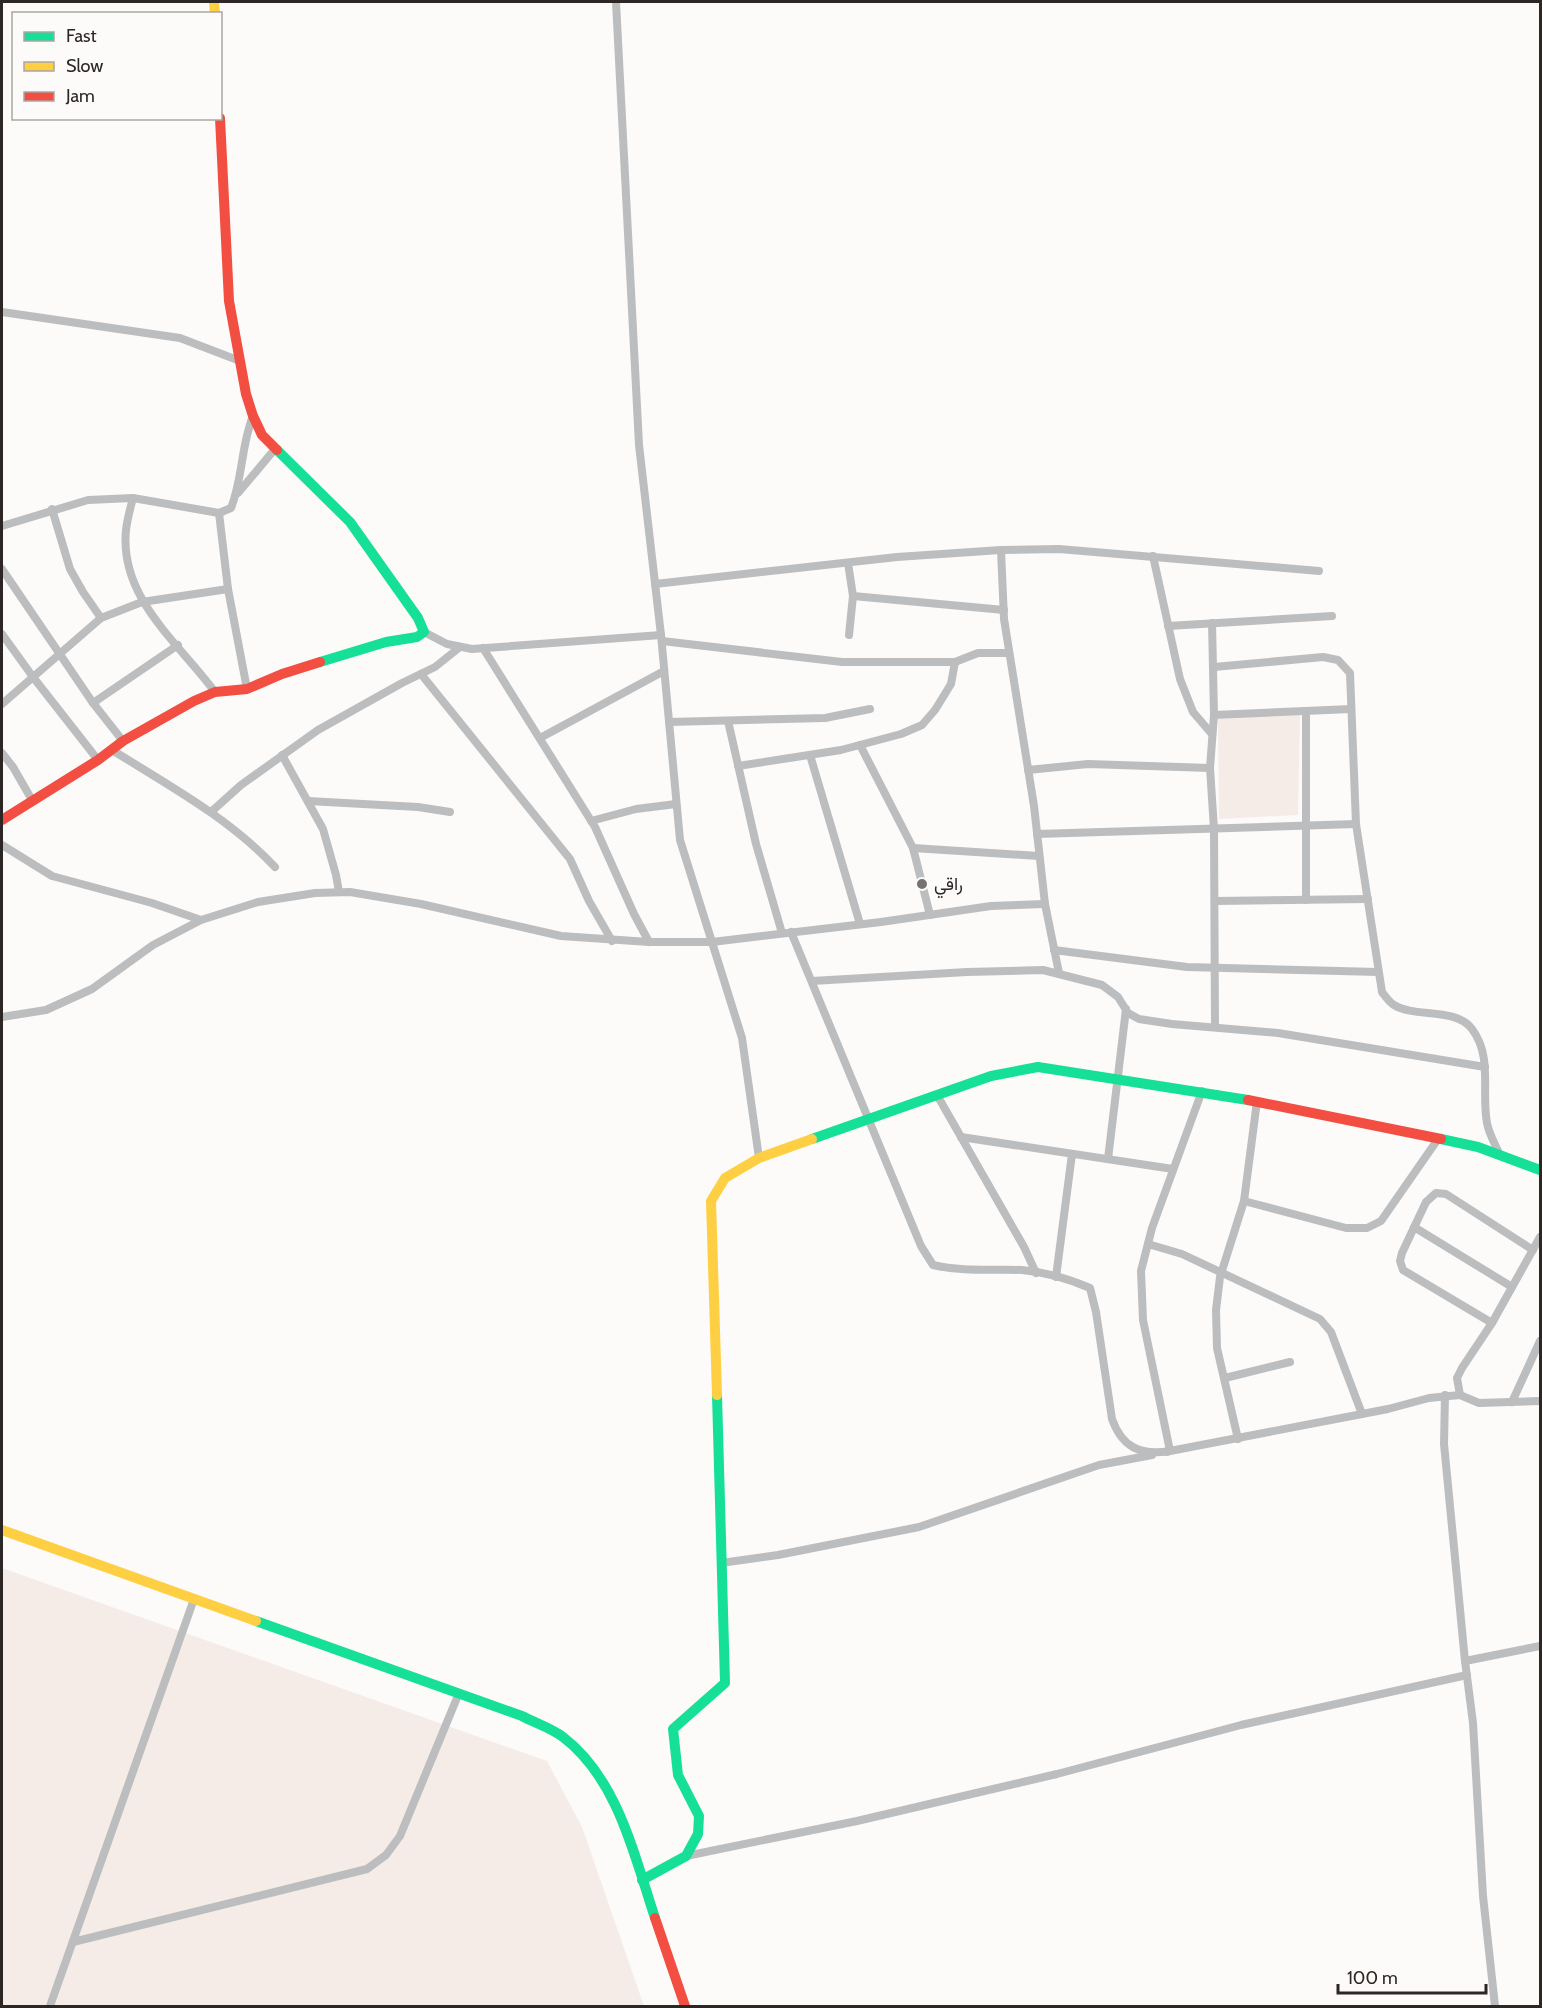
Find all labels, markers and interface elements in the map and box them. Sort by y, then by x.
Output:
legend [12,12,222,120]
text: Fast [66,25,97,47]
text: Slow [66,55,103,77]
text: Jam [65,85,95,107]
place label: راقي [934,873,963,899]
marker: راقي [915,877,929,891]
scale bar [1338,1957,1486,1995]
text: 100 m [1347,1967,1398,1989]

